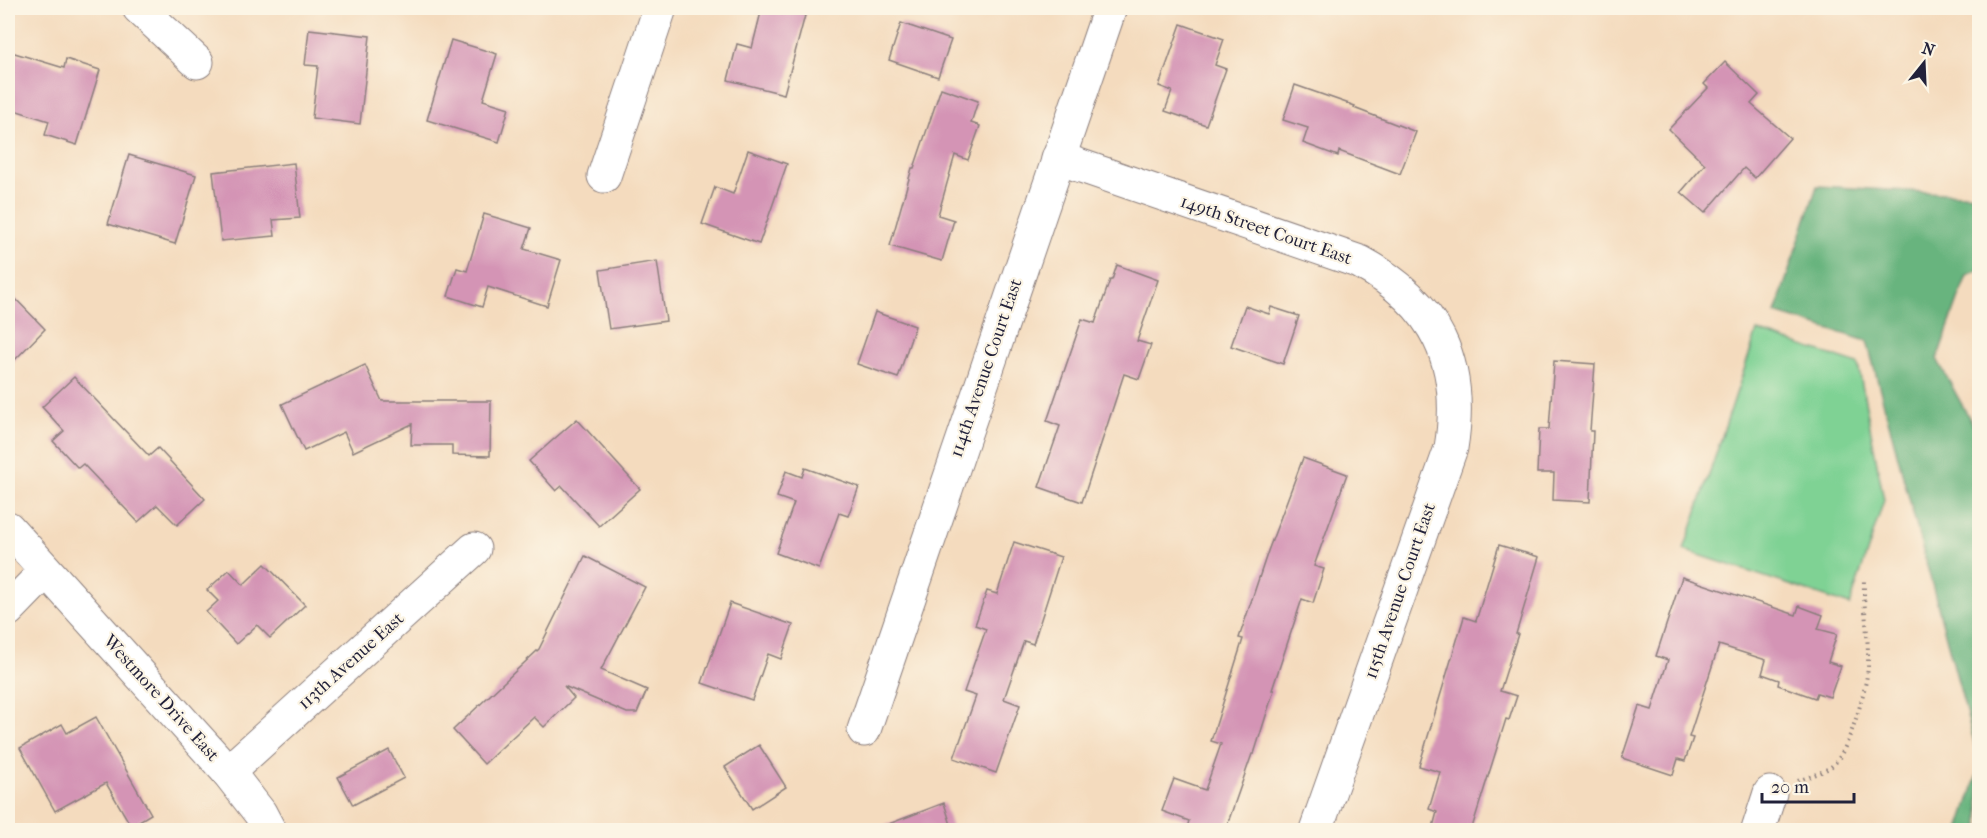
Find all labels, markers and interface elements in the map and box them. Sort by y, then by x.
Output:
north arrow [1894,33,1954,93]
text: N [1920,38,1938,60]
street label: 149th Street Court East [1178,191,1355,269]
street label: 114th Avenue Court East [946,275,1027,460]
street label: 115th Avenue Court East [1360,500,1440,682]
street label: 113th Avenue East [294,608,409,714]
street label: Westmore Drive East [98,630,224,766]
scale bar [1762,766,1854,804]
text: 20 m [1771,777,1809,798]

